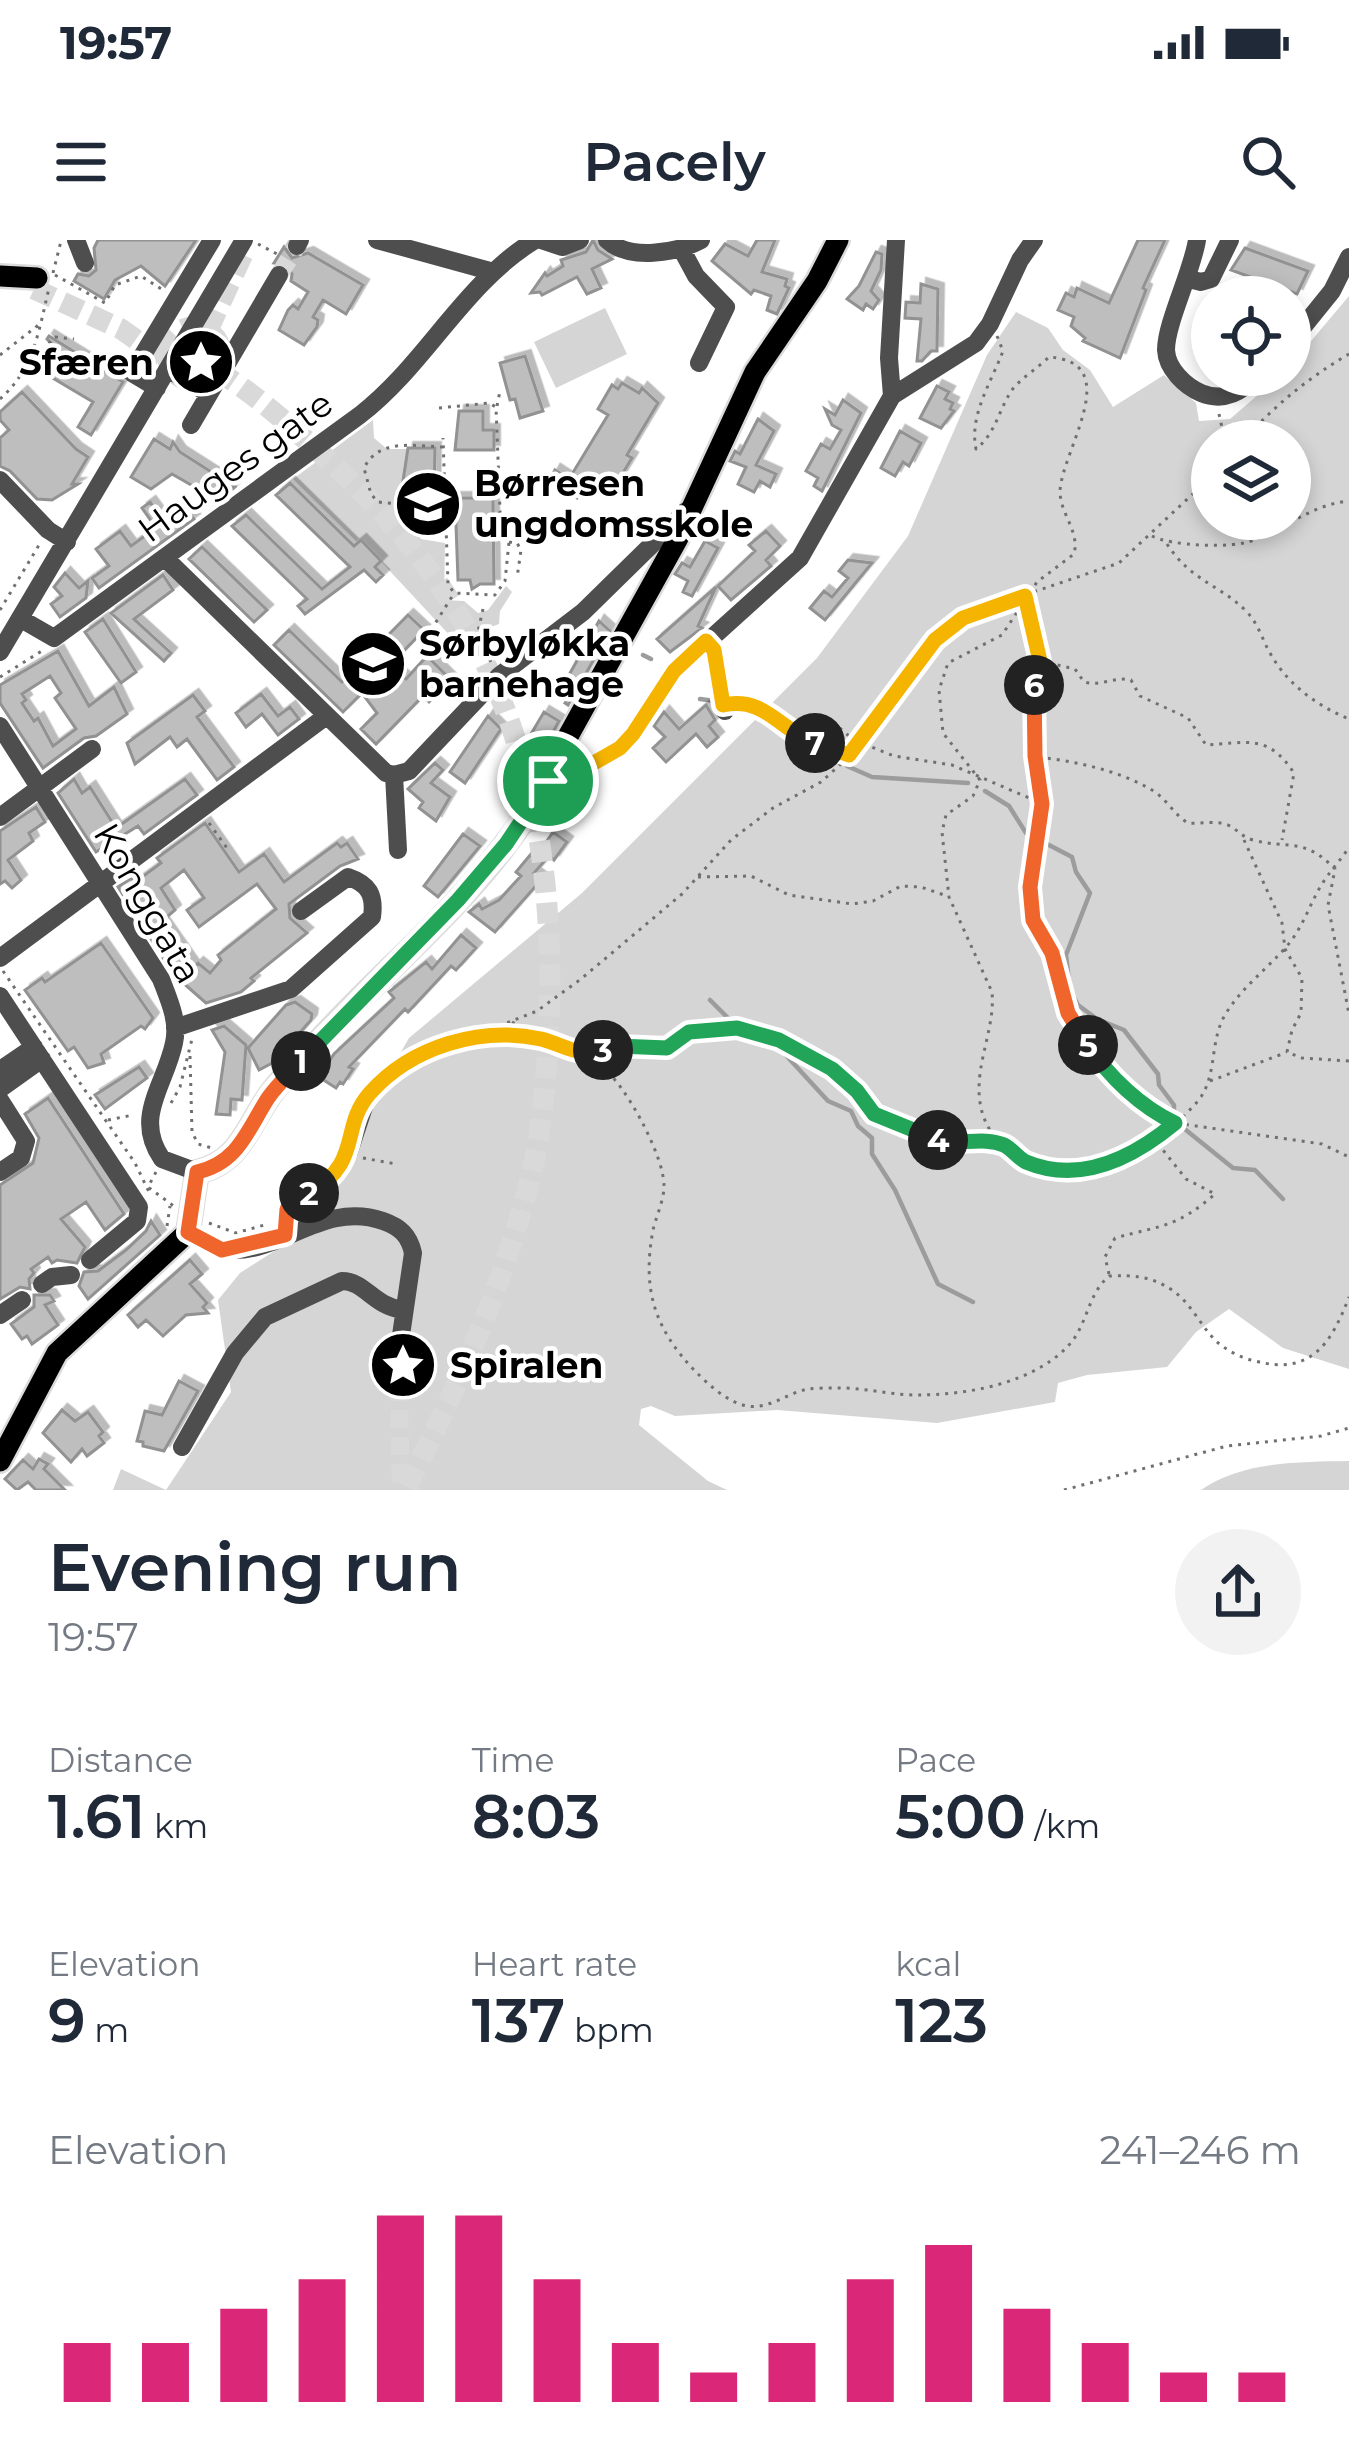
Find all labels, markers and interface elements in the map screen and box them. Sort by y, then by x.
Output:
text: 19:57 [60,15,172,70]
icon: menu [48,129,114,195]
text: Pacely [583,129,766,195]
icon: search [1235,129,1301,195]
map controls [1191,276,1311,540]
button: locate [1191,276,1311,396]
place icon: Sfæren [166,327,236,397]
place label: Sfæren [19,340,154,384]
street label: Hauges gate [129,381,341,551]
button: layers [1191,420,1311,540]
place label: Børresen ungdomsskole [474,461,753,546]
school or university icon: Børresen ungdomsskole [393,469,463,539]
place label: Sørbyløkka barnehage [419,621,630,706]
school or university icon: Sørbyløkka barnehage [338,629,408,699]
pin: 6 [1004,655,1064,715]
text: 6 [1023,665,1045,705]
pin: 7 [785,713,845,773]
text: 7 [805,723,825,763]
pin [497,730,599,832]
icon: arrive [515,748,581,814]
street label: Konggata [85,815,211,991]
pin: 5 [1058,1015,1118,1075]
pin: 3 [573,1020,633,1080]
text: 5 [1078,1025,1098,1065]
text: 3 [593,1030,613,1070]
pin: 1 [271,1031,331,1091]
text: 1 [295,1041,307,1081]
pin: 4 [908,1110,968,1170]
text: 4 [927,1120,949,1160]
pin: 2 [279,1163,339,1223]
text: 2 [299,1173,319,1213]
place icon: Spiralen [368,1330,438,1400]
place label: Spiralen [450,1343,603,1387]
text: Evening run [48,1527,461,1608]
button: share [1175,1529,1301,1655]
text: 19:57 [48,1613,139,1661]
text: Distance [48,1740,193,1780]
text: Time [472,1740,554,1780]
text: Pace [895,1740,976,1780]
text: 1.61 [48,1780,145,1853]
text: 8:03 [472,1780,600,1853]
text: 5:00 [895,1780,1026,1853]
text: km [145,1806,208,1846]
text: /km [1026,1806,1100,1846]
text: Elevation [48,1944,201,1984]
text: Heart rate [472,1944,637,1984]
text: kcal [895,1944,961,1984]
text: 9 [48,1984,86,2057]
text: 137 [472,1984,565,2057]
text: 123 [895,1984,988,2057]
text: m [86,2010,129,2050]
text: bpm [565,2010,654,2050]
text: Elevation [48,2126,228,2174]
text: 241–246 m [1099,2126,1301,2174]

